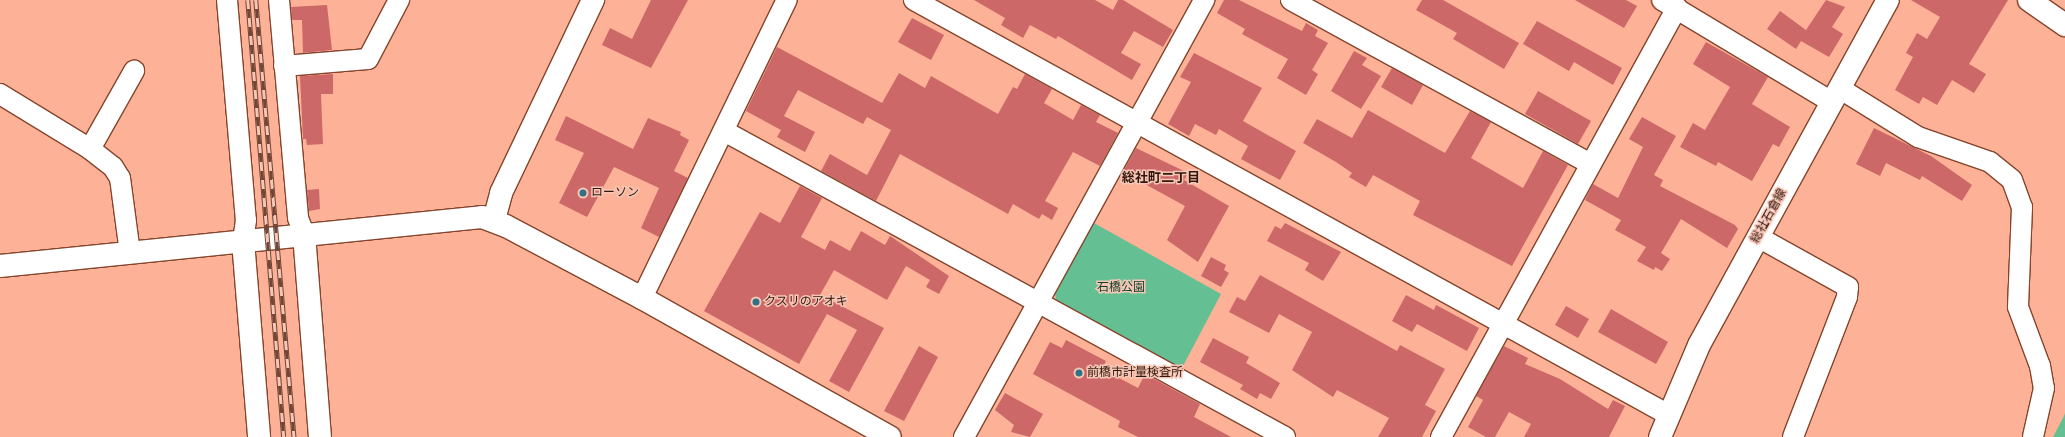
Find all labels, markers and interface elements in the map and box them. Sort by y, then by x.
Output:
district label: 総社町二丁目 [1122,170,1200,186]
place label: ローソン [591,186,639,200]
street label: 総社石倉線 [1748,186,1790,246]
marker: ローソン [578,188,588,198]
park label: 石橋公園 [1097,281,1145,295]
place label: クスリのアオキ [764,295,848,309]
marker: クスリのアオキ [751,297,761,307]
place label: 前橋市計量検査所 [1087,366,1183,380]
marker: 前橋市計量検査所 [1074,368,1084,378]

